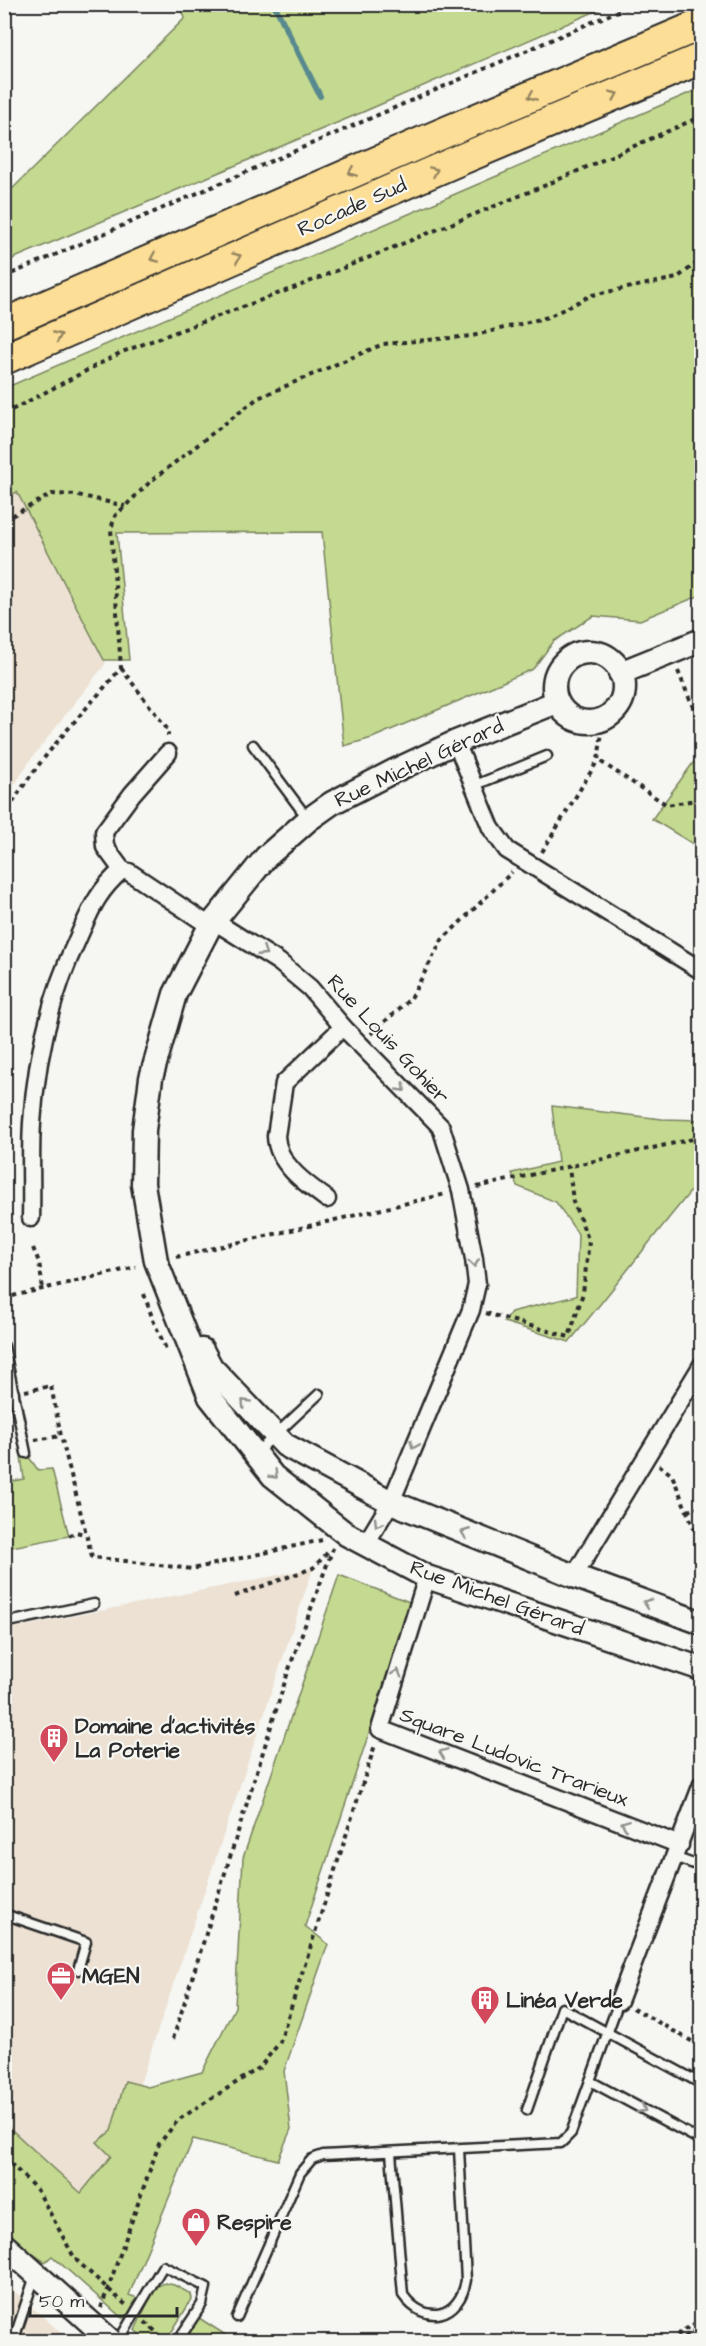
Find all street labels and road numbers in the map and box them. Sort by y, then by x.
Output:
street label: Rocade Sud [293,170,411,244]
street label: Rue Michel Gérard [330,711,508,815]
street label: Rue Louis Gohier [320,968,456,1110]
street label: Rue Michel Gérard [406,1553,588,1643]
street label: Square Ludovic Trarieux [396,1700,633,1814]

